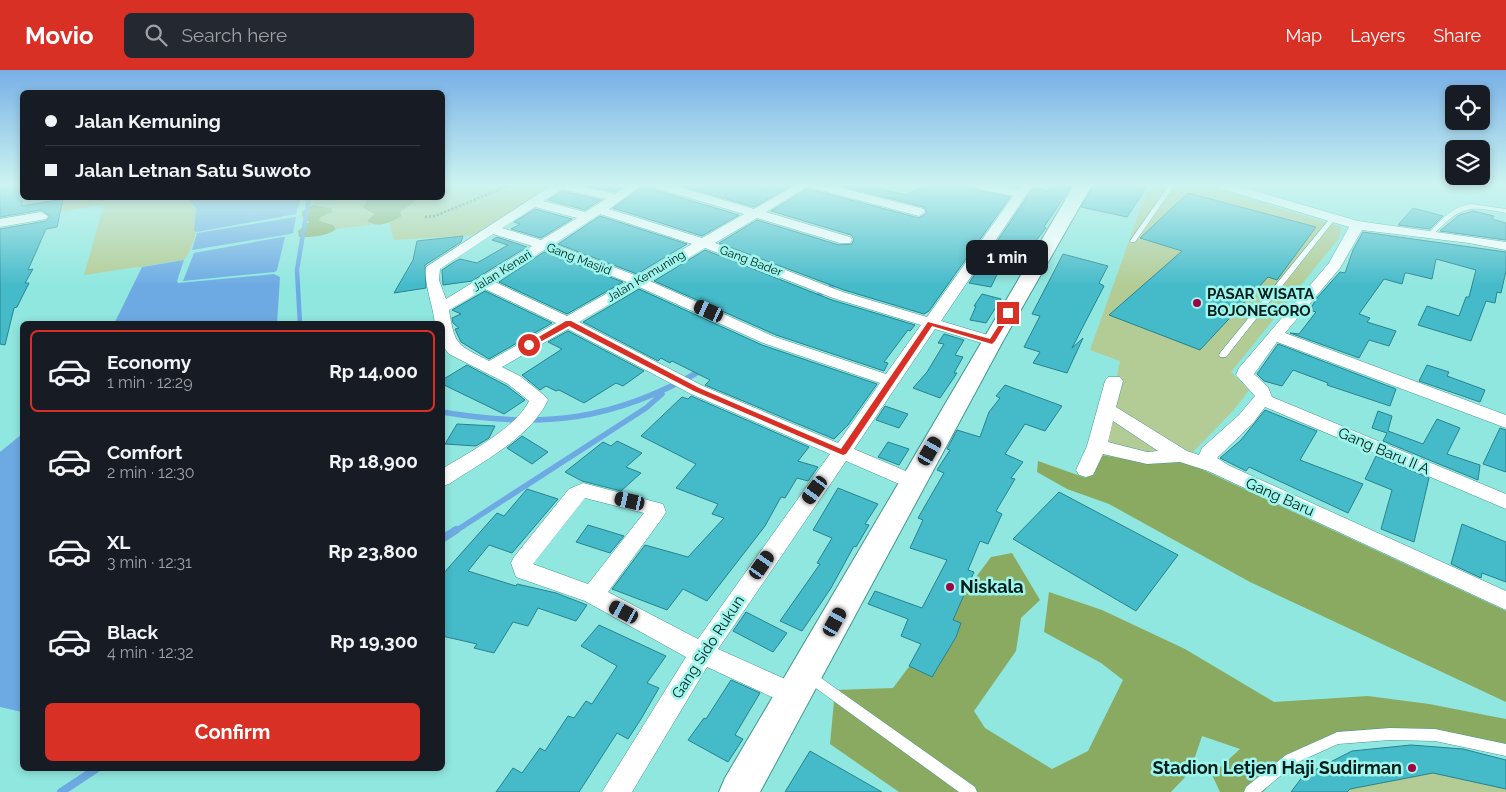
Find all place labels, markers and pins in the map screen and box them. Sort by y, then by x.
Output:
place label: PASAR WISATA BOJONEGORO [1207,285,1315,320]
marker: PASAR WISATA BOJONEGORO [1191,297,1203,309]
place label: Niskala [960,576,1024,597]
marker: Niskala [944,581,956,593]
place label: Stadion Letjen Haji Sudirman [1152,757,1402,778]
marker: Stadion Letjen Haji Sudirman [1406,762,1418,774]

